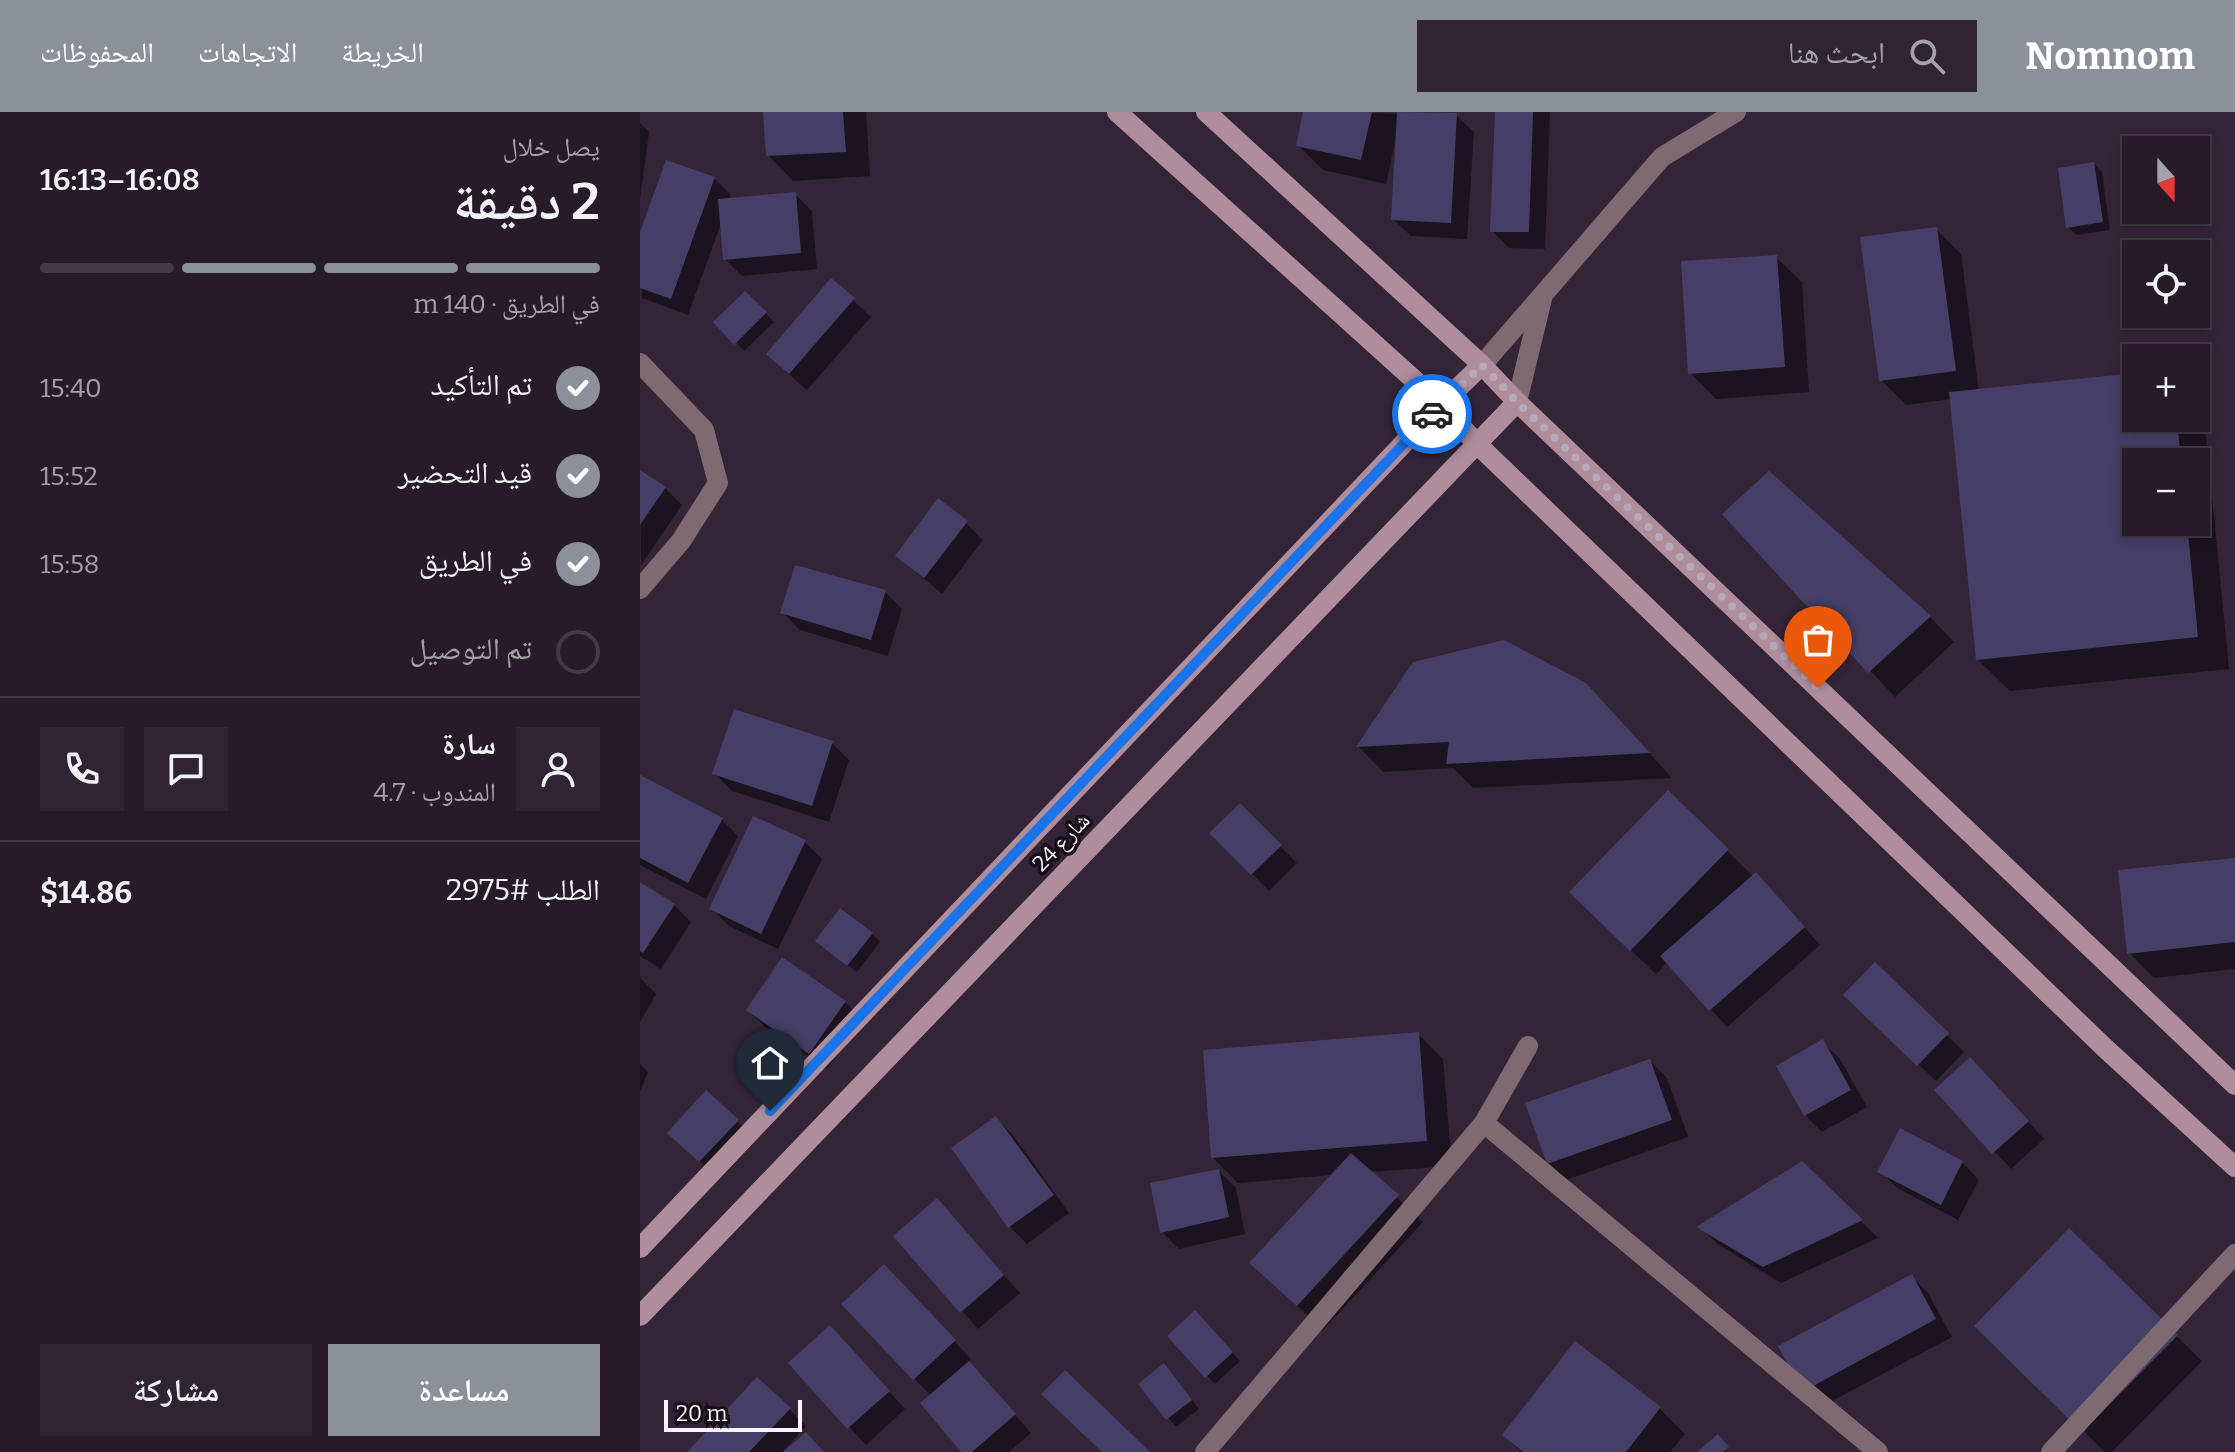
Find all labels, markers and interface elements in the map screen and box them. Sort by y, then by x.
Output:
search box [1417,20,1977,92]
text: Nomnom [2025,33,2195,79]
icon: search [1905,34,1949,78]
text: ابحث هنا [1788,35,1885,71]
text: المحفوظات [40,36,154,69]
text: الاتجاهات [198,36,297,69]
text: الخريطة [341,36,424,69]
text: يصل خلال [502,132,600,163]
north arrow [2122,136,2210,224]
map controls [2122,136,2210,536]
text: 16:08–16:13 [40,162,200,198]
text: 2 دقيقة [453,170,600,233]
button: locate [2122,240,2210,328]
text: في الطريق · 140 m [414,289,600,320]
button: + [2122,344,2210,432]
icon: check [556,366,600,410]
text: تم التأكيد [431,367,532,403]
text: 15:40 [40,373,102,404]
courier [1392,374,1472,454]
icon: car [1410,392,1454,436]
button: − [2122,448,2210,536]
icon: check [556,454,600,498]
text: قيد التحضير [398,455,532,491]
text: 15:52 [40,461,98,492]
icon: check [556,542,600,586]
text: في الطريق [419,543,532,579]
text: 15:58 [40,549,99,580]
pin [1784,606,1852,688]
icon: bag [1796,618,1840,662]
text: تم التوصيل [409,631,532,667]
text: سارة [442,726,496,762]
button: phone [40,727,124,811]
button: chat [144,727,228,811]
button: person [516,727,600,811]
text: المندوب · 4.7 [373,777,496,808]
street label: شارع 24 [1027,807,1095,877]
text: الطلب #2975 [446,872,600,908]
text: $14.86 [40,875,132,911]
pin [736,1029,804,1111]
icon: home [748,1041,792,1085]
button: مشاركة [40,1344,312,1436]
button: مساعدة [328,1344,600,1436]
scale bar [664,1396,802,1432]
text: 20 m [676,1400,727,1427]

